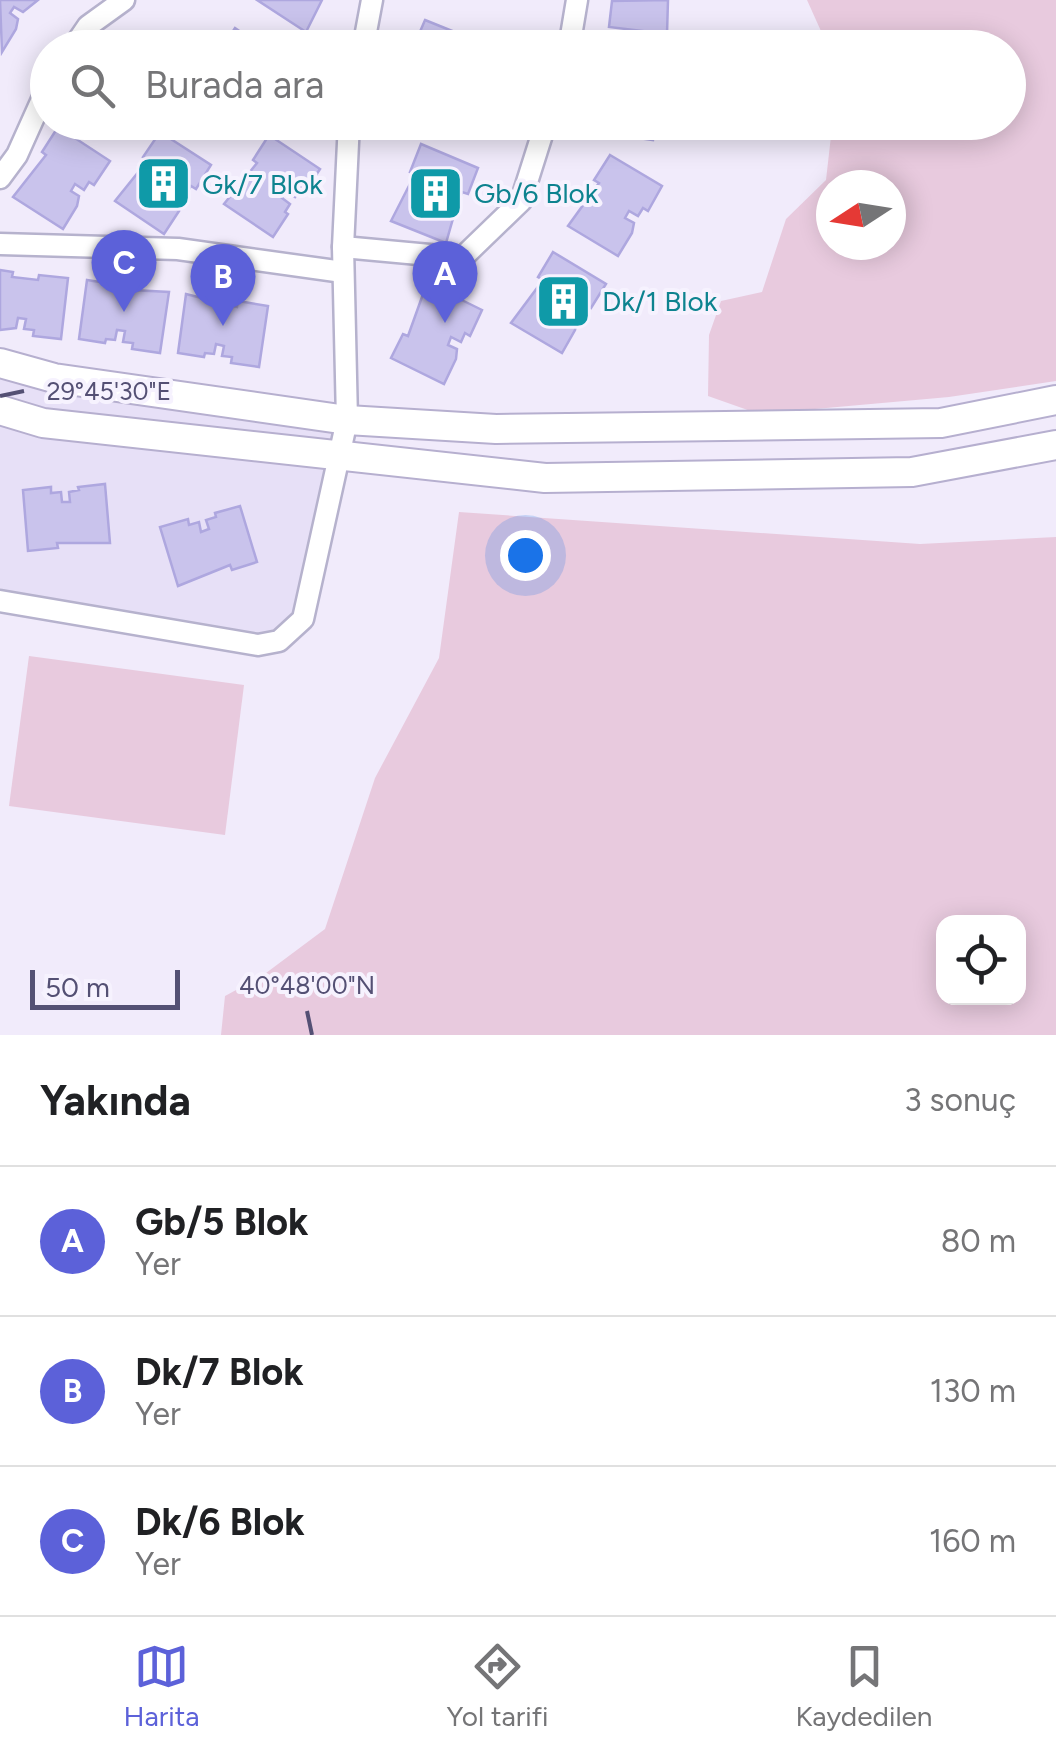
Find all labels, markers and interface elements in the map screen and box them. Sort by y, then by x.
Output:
search box [30,30,1026,140]
icon: search [65,58,120,113]
text: Burada ara [145,62,324,108]
building icon: Gk/7 Blok [133,154,193,214]
building icon: Gb/6 Blok [405,163,465,223]
place label: Gk/7 Blok [202,167,323,201]
north arrow [816,170,906,260]
place label: Gb/6 Blok [474,176,599,210]
pin: C [92,230,156,312]
pin: A [412,240,478,323]
pin: B [190,244,256,326]
building icon: Dk/1 Blok [533,271,593,331]
place label: Dk/1 Blok [602,284,718,318]
text: 29°45'30"E [47,376,171,406]
your location [500,530,551,581]
map controls [936,915,1026,1005]
button: locate [936,915,1026,1005]
scale bar [30,965,180,1010]
text: 50 m [45,970,110,1004]
text: 40°48'00"N [239,970,375,1000]
text: Yakında [40,1075,191,1126]
text: 3 sonuç [904,1081,1016,1119]
text: Gb/5 Blok [135,1199,309,1245]
text: A [61,1222,84,1260]
text: 80 m [941,1222,1016,1260]
text: Yer [135,1245,181,1283]
text: Dk/7 Blok [135,1349,304,1395]
text: B [63,1372,82,1410]
text: 130 m [930,1372,1016,1410]
text: Yer [135,1395,181,1433]
text: Dk/6 Blok [135,1499,305,1545]
text: C [61,1522,84,1560]
text: 160 m [929,1522,1016,1560]
text: Yer [135,1545,181,1583]
tab: Harita [123,1639,200,1733]
tab: Yol tarifi [446,1639,549,1733]
tab: Kaydedilen [796,1639,933,1733]

